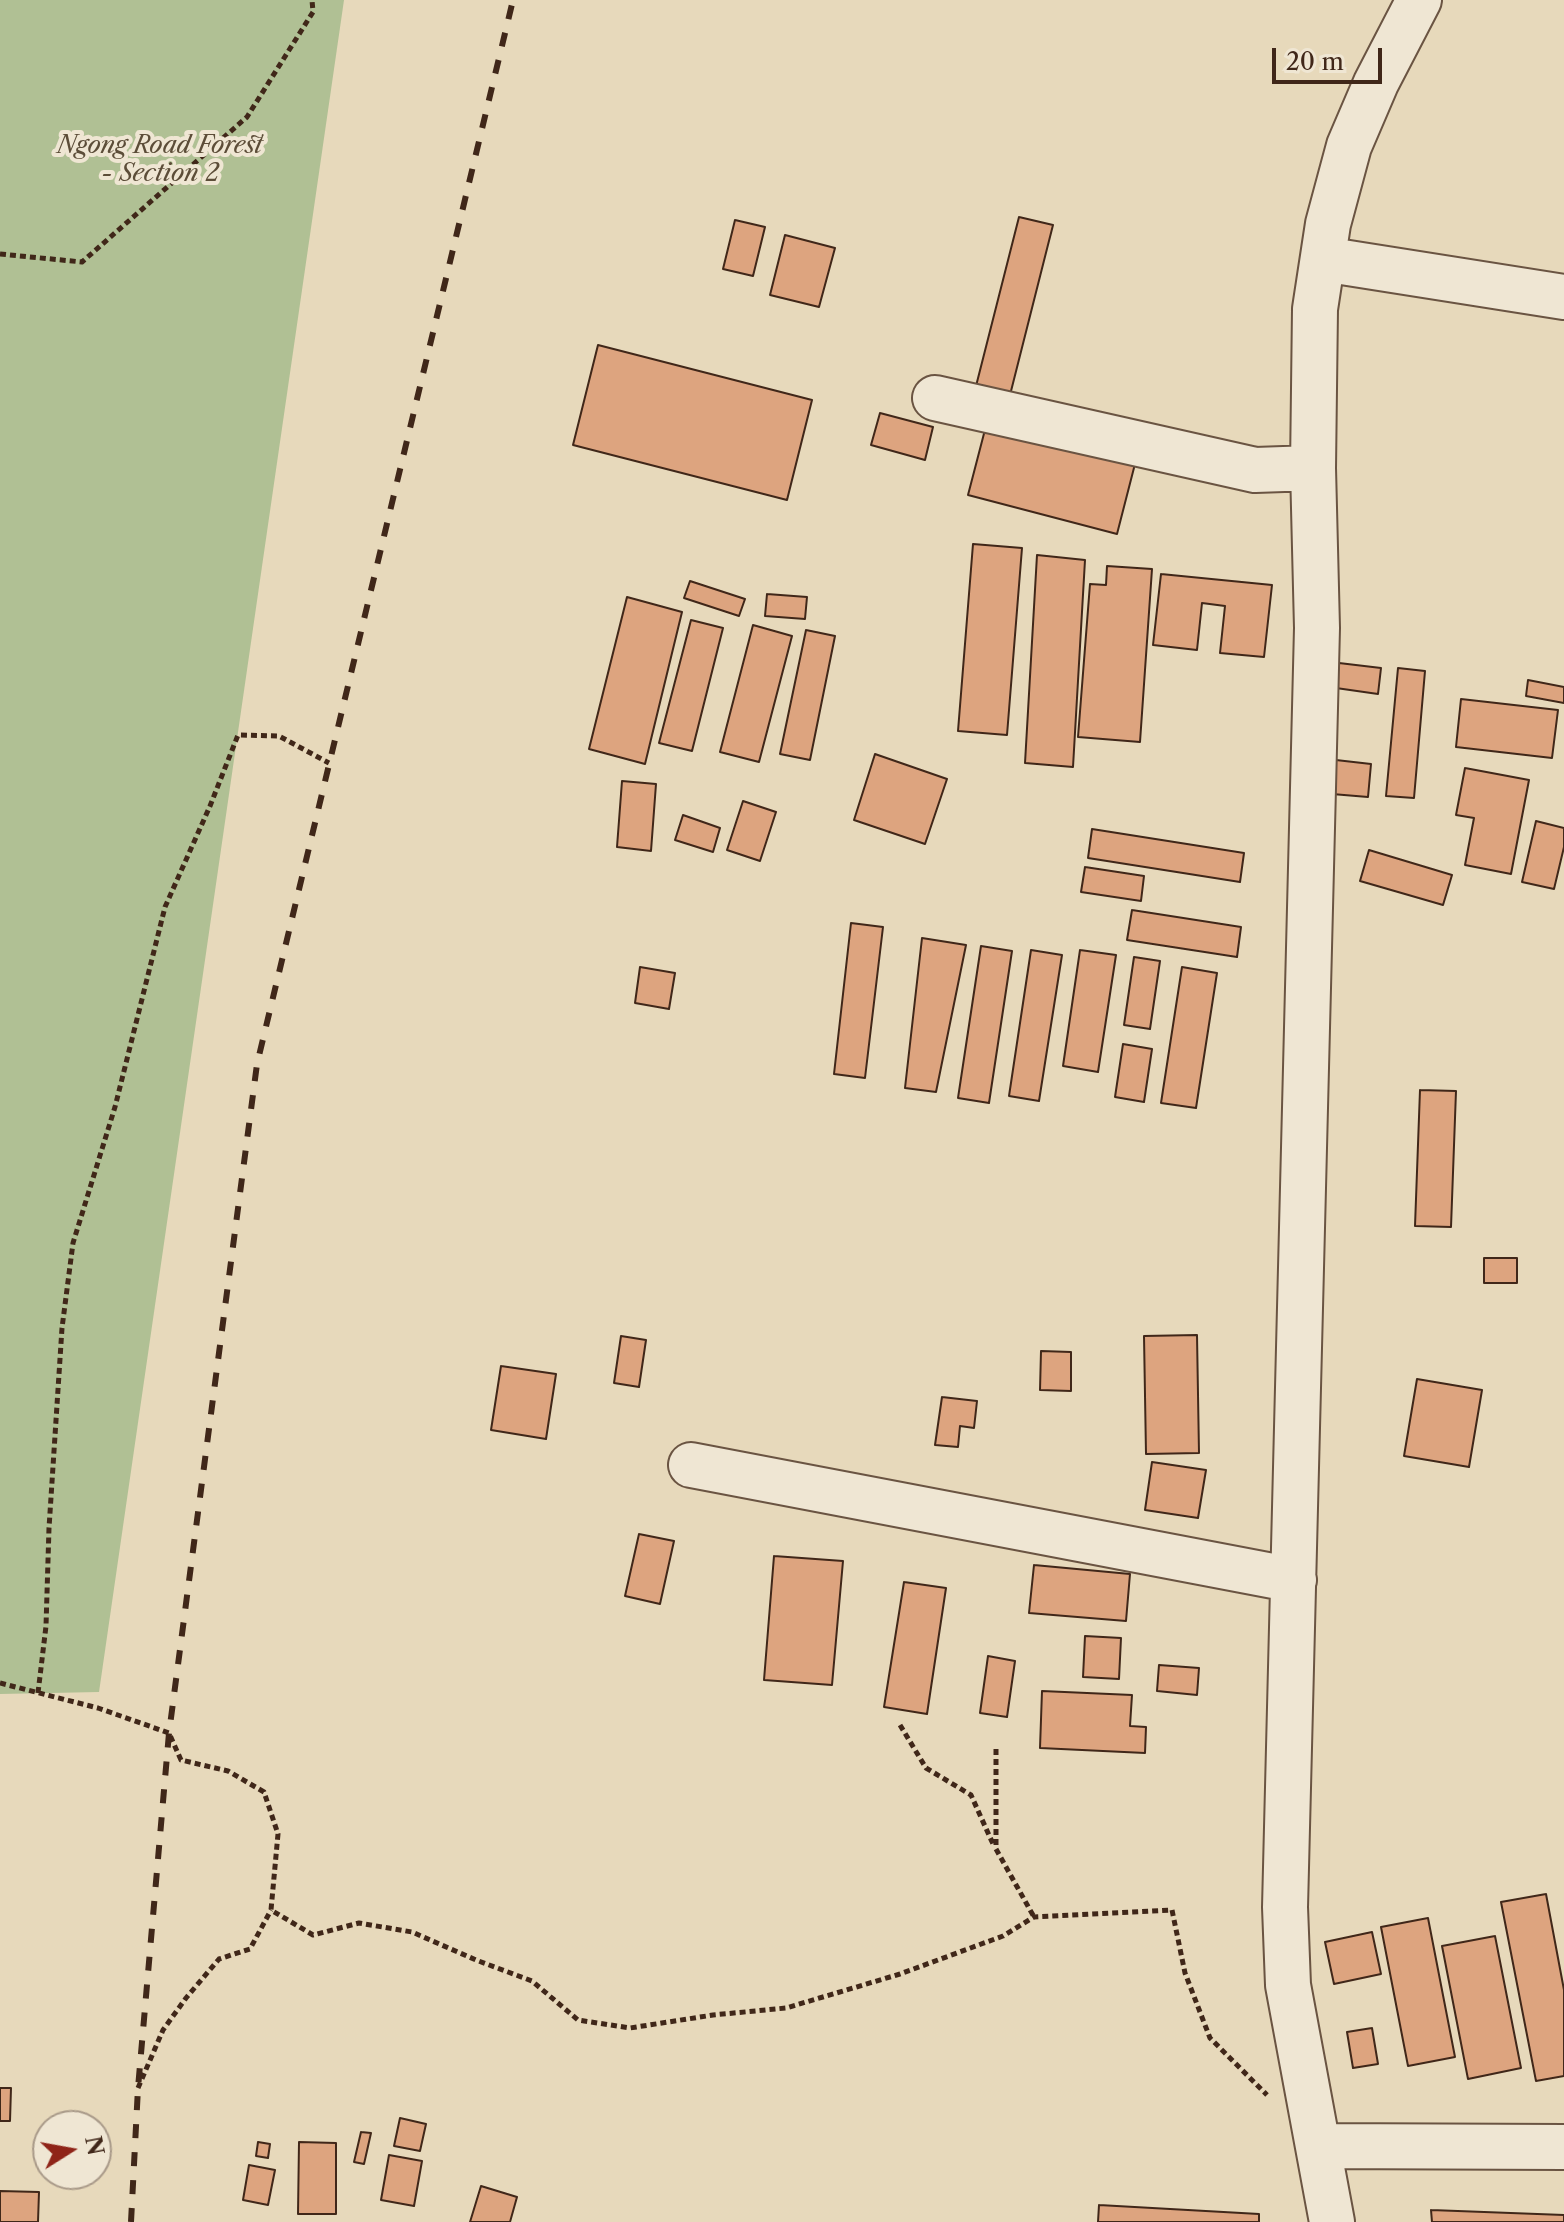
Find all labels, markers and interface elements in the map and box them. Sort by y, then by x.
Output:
scale bar [1276,32,1386,82]
text: 20 m [1286,47,1344,76]
park label: Ngong Road Forest - Section 2 [57,132,263,188]
north arrow [32,2110,112,2190]
text: N [79,2134,109,2158]

